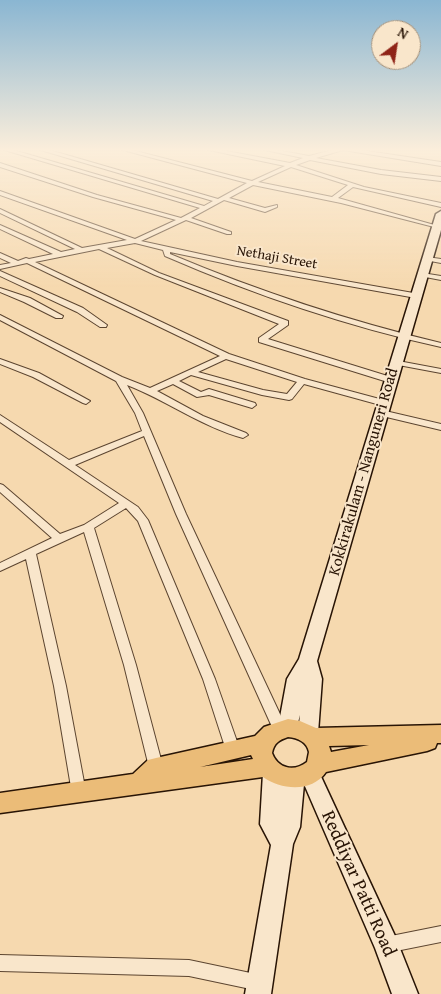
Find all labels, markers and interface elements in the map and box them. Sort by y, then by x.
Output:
north arrow [371,20,421,70]
text: N [394,22,412,44]
street label: Nethaji Street [235,243,319,273]
street label: Kokkirakulam - Nanguneri Road [325,366,403,578]
street label: Reddiyar Patti Road [316,807,400,961]

